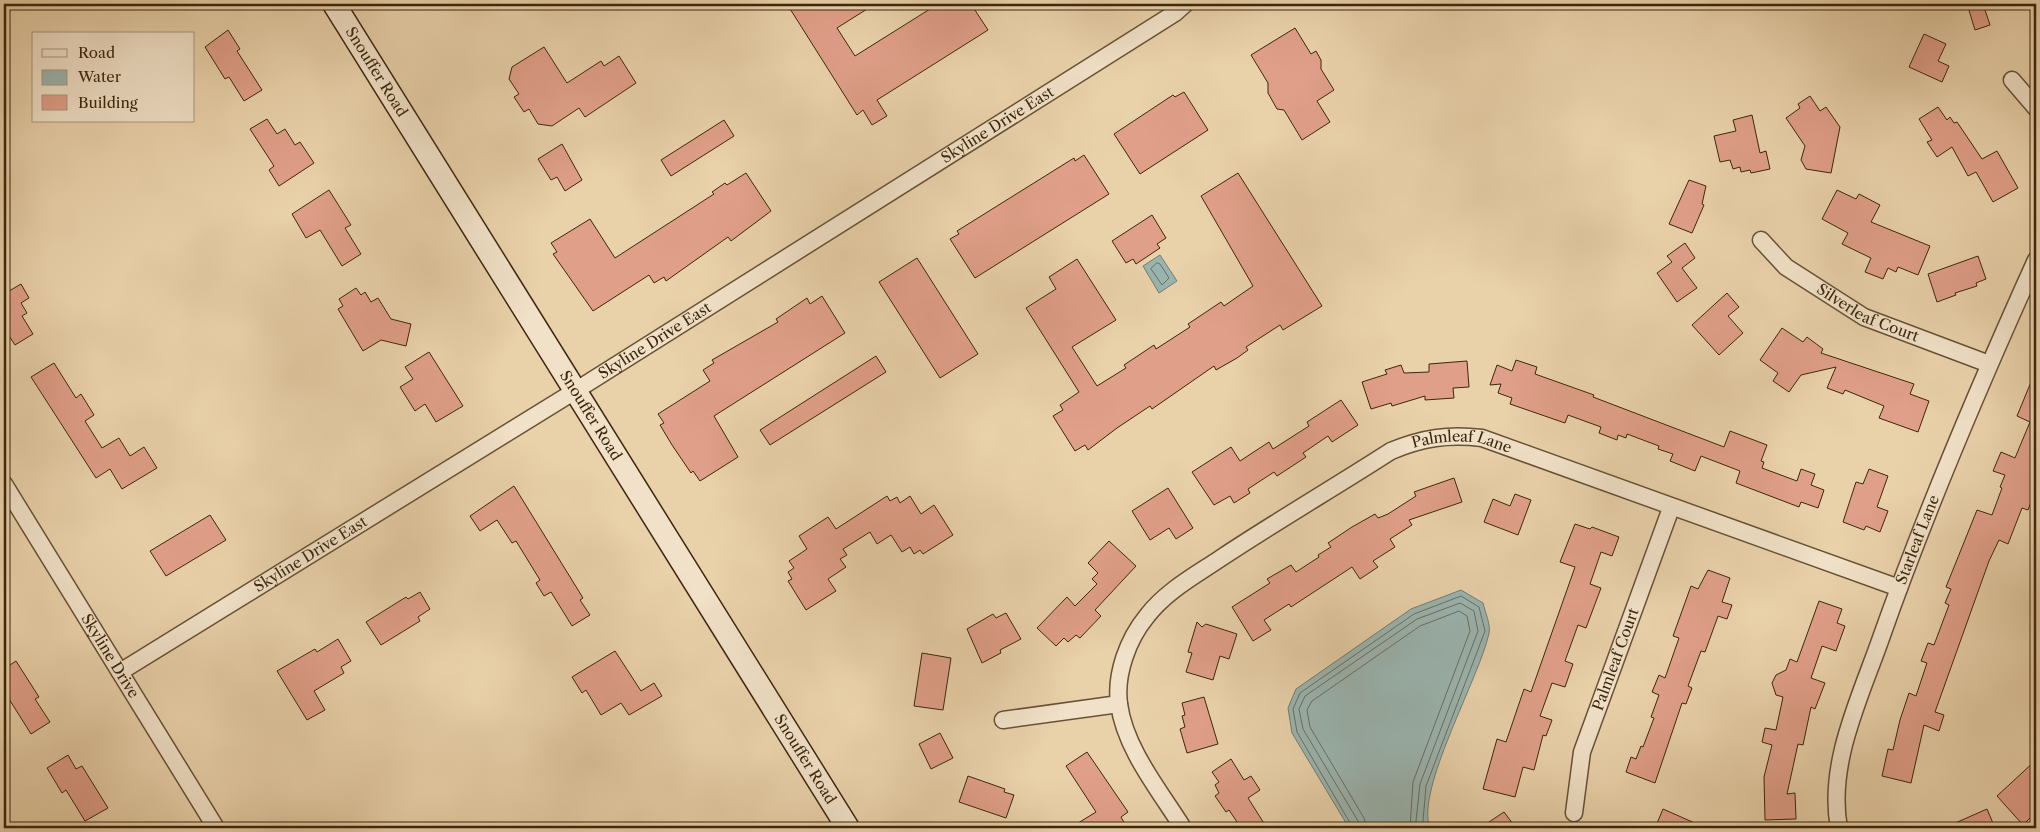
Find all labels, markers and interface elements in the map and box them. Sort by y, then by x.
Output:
street label: Snouffer Road [342,23,412,120]
legend [32,32,195,122]
text: Road [78,43,115,62]
text: Water [77,67,122,86]
street label: Skyline Drive East [937,82,1058,167]
text: Building [78,93,138,112]
street label: Silverleaf Court [1813,279,1922,346]
street label: Skyline Drive East [595,297,715,383]
street label: Snouffer Road [556,367,626,464]
street label: Palmleaf Lane [1409,426,1515,457]
street label: Starleaf Lane [1891,492,1943,587]
street label: Skyline Drive East [250,511,371,596]
street label: Palmleaf Court [1588,605,1643,713]
street label: Skyline Drive [77,610,144,701]
street label: Snouffer Road [770,710,841,807]

